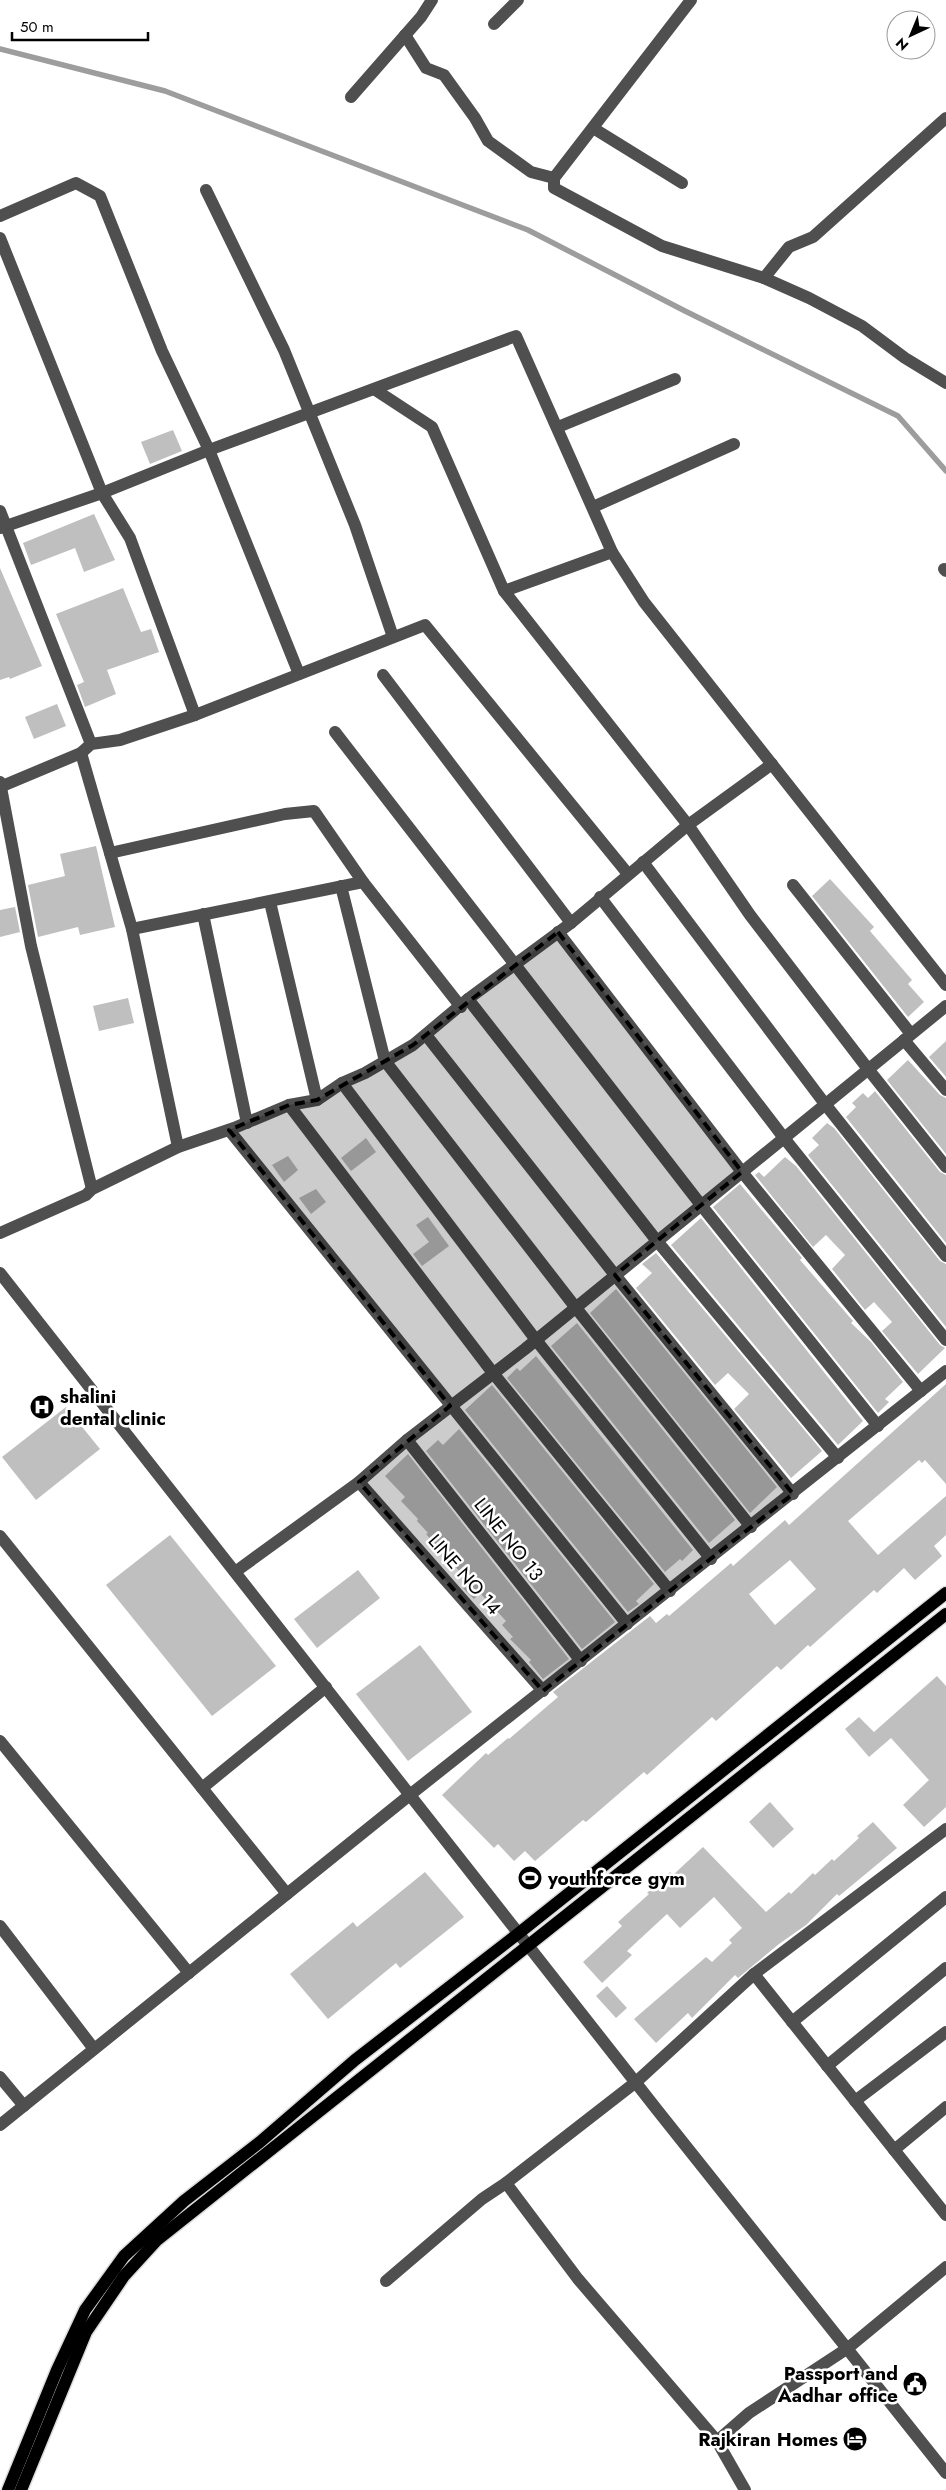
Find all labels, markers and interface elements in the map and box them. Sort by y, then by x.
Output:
scale bar [12,10,149,42]
north arrow [886,10,936,60]
text: 50 m [20,16,54,38]
text: N [891,33,913,55]
place label: shalini dental clinic [60,1383,166,1432]
hospital icon: shalini dental clinic [29,1394,55,1420]
street label: LINE NO 13 [468,1492,550,1586]
street label: LINE NO 14 [422,1528,507,1621]
sports icon: youthforce gym [517,1865,543,1891]
place label: youthforce gym [547,1865,685,1892]
place label: Passport and Aadhar office [777,2360,898,2409]
public building icon: Passport and Aadhar office [902,2371,928,2397]
place label: Rajkiran Homes [698,2426,838,2453]
hotel icon: Rajkiran Homes [842,2426,868,2452]

